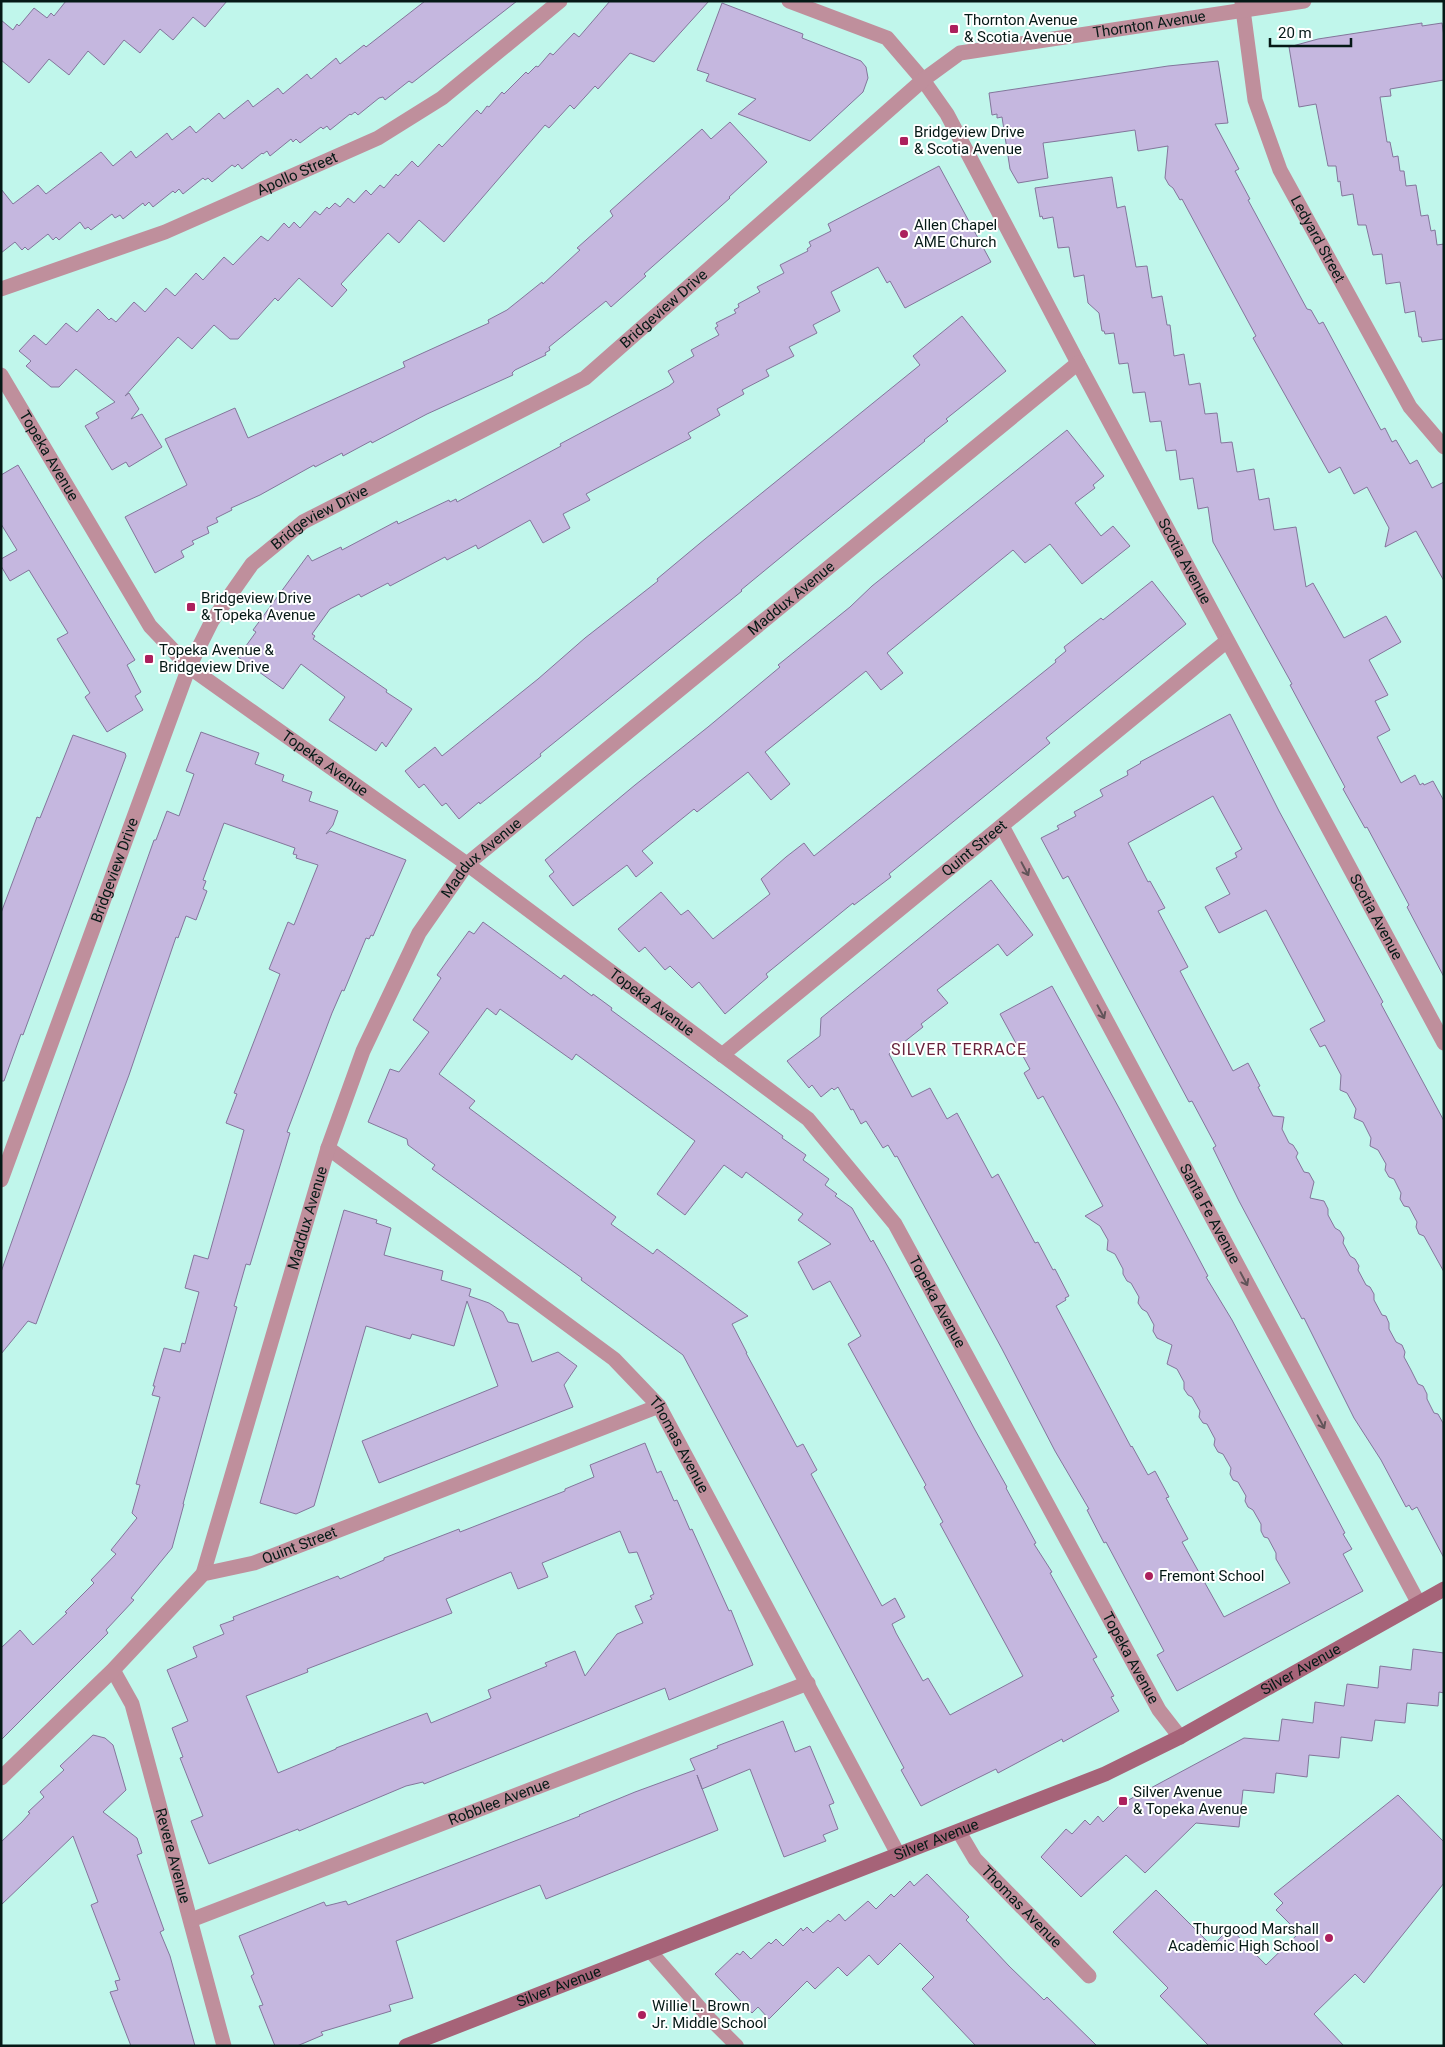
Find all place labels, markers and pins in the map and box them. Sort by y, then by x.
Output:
place label: Thornton Avenue & Scotia Avenue [964,11,1078,46]
marker: Thornton Avenue & Scotia Avenue [948,23,960,35]
place label: Bridgeview Drive & Scotia Avenue [914,123,1024,158]
marker: Bridgeview Drive & Scotia Avenue [898,135,910,147]
place label: Allen Chapel AME Church [914,216,997,251]
marker: Allen Chapel AME Church [898,228,910,240]
place label: Bridgeview Drive & Topeka Avenue [201,589,315,624]
marker: Bridgeview Drive & Topeka Avenue [185,601,197,613]
place label: Topeka Avenue & Bridgeview Drive [159,641,274,676]
marker: Topeka Avenue & Bridgeview Drive [143,653,155,665]
place label: Fremont School [1159,1567,1264,1585]
marker: Fremont School [1143,1570,1155,1582]
place label: Silver Avenue & Topeka Avenue [1133,1783,1247,1818]
marker: Silver Avenue & Topeka Avenue [1117,1795,1129,1807]
place label: Thurgood Marshall Academic High School [1168,1920,1319,1955]
marker: Thurgood Marshall Academic High School [1323,1932,1335,1944]
place label: Willie L. Brown Jr. Middle School [652,1997,767,2032]
marker: Willie L. Brown Jr. Middle School [636,2009,648,2021]

